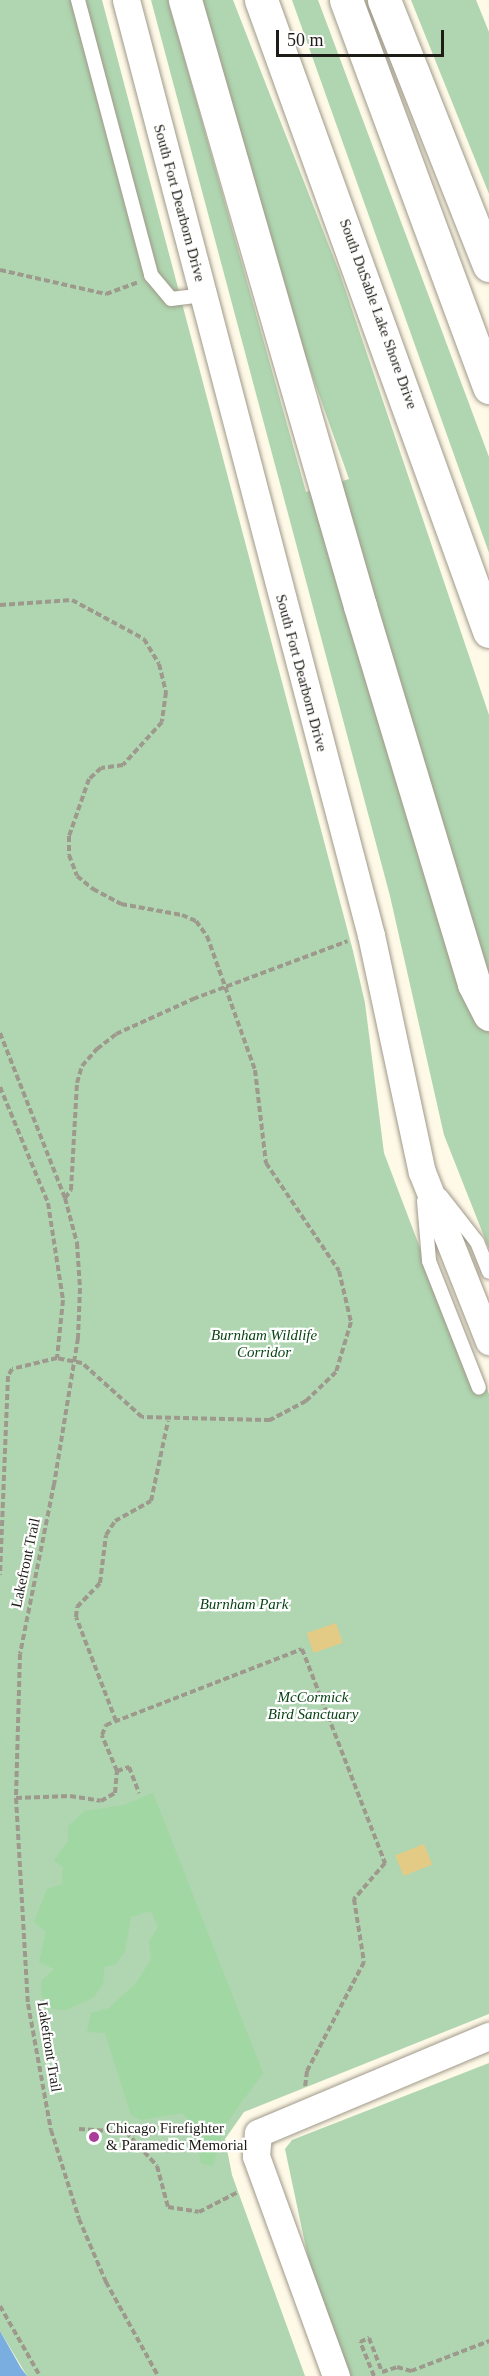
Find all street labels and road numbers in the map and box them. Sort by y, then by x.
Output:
street label: South Fort Dearborn Drive [149,122,209,284]
street label: South DuSable Lake Shore Drive [335,217,421,411]
street label: South Fort Dearborn Drive [271,592,331,754]
street label: Lakefront Trail [8,1516,44,1610]
street label: Lakefront Trail [33,2000,65,2094]

